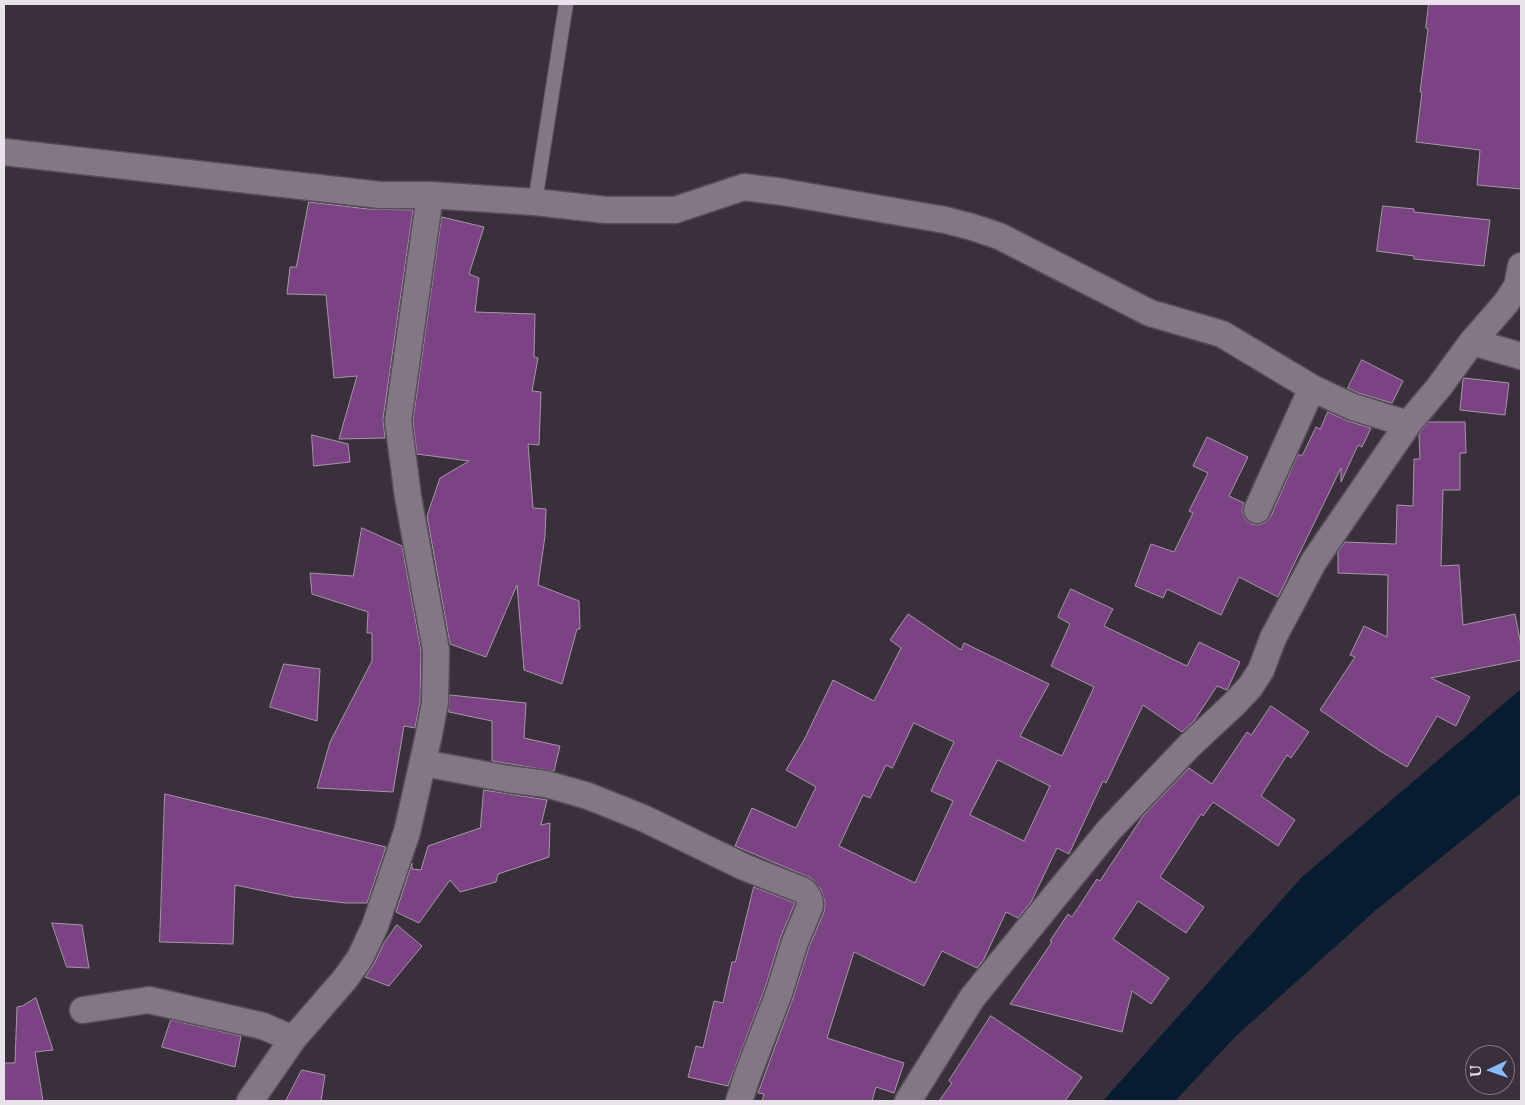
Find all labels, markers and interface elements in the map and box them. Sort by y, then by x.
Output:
north arrow [1465,1045,1515,1095]
text: U [1467,1064,1485,1077]

